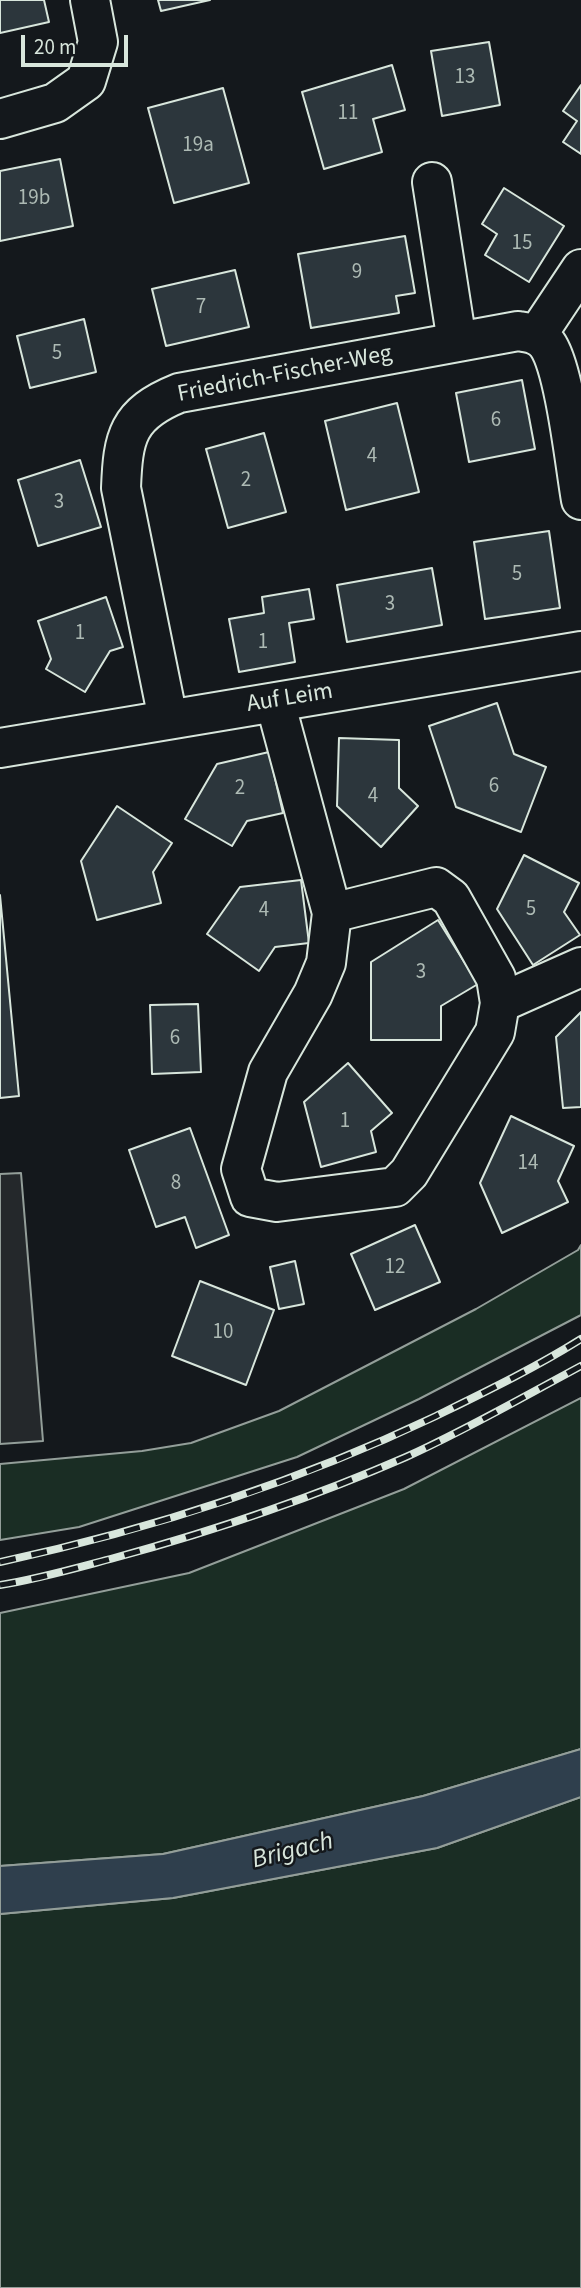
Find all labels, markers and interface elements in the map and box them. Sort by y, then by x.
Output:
scale bar [24,21,131,65]
text: 20 m [34,32,76,62]
house number: 13 [455,65,475,91]
house number: 11 [338,101,358,127]
house number: 19a [182,133,214,159]
house number: 19b [18,186,50,212]
house number: 15 [512,231,532,257]
house number: 9 [352,260,362,286]
house number: 7 [196,295,206,321]
street label: Friedrich-Fischer-Weg [175,340,395,410]
house number: 5 [52,341,62,367]
house number: 6 [491,408,501,434]
house number: 4 [367,444,377,470]
house number: 2 [241,468,251,494]
house number: 3 [54,490,64,516]
house number: 5 [512,562,522,588]
house number: 3 [385,592,395,618]
house number: 1 [75,621,85,647]
house number: 1 [258,630,268,656]
street label: Auf Leim [245,678,335,720]
house number: 6 [489,774,499,800]
house number: 2 [235,776,245,802]
house number: 4 [368,784,378,810]
house number: 5 [526,897,536,923]
house number: 4 [259,898,269,924]
house number: 3 [416,960,426,986]
house number: 6 [170,1026,180,1052]
house number: 1 [340,1109,350,1135]
house number: 14 [518,1151,538,1177]
house number: 8 [171,1171,181,1197]
house number: 12 [385,1255,405,1281]
house number: 10 [213,1320,233,1346]
water label: Brigach [249,1827,337,1877]

